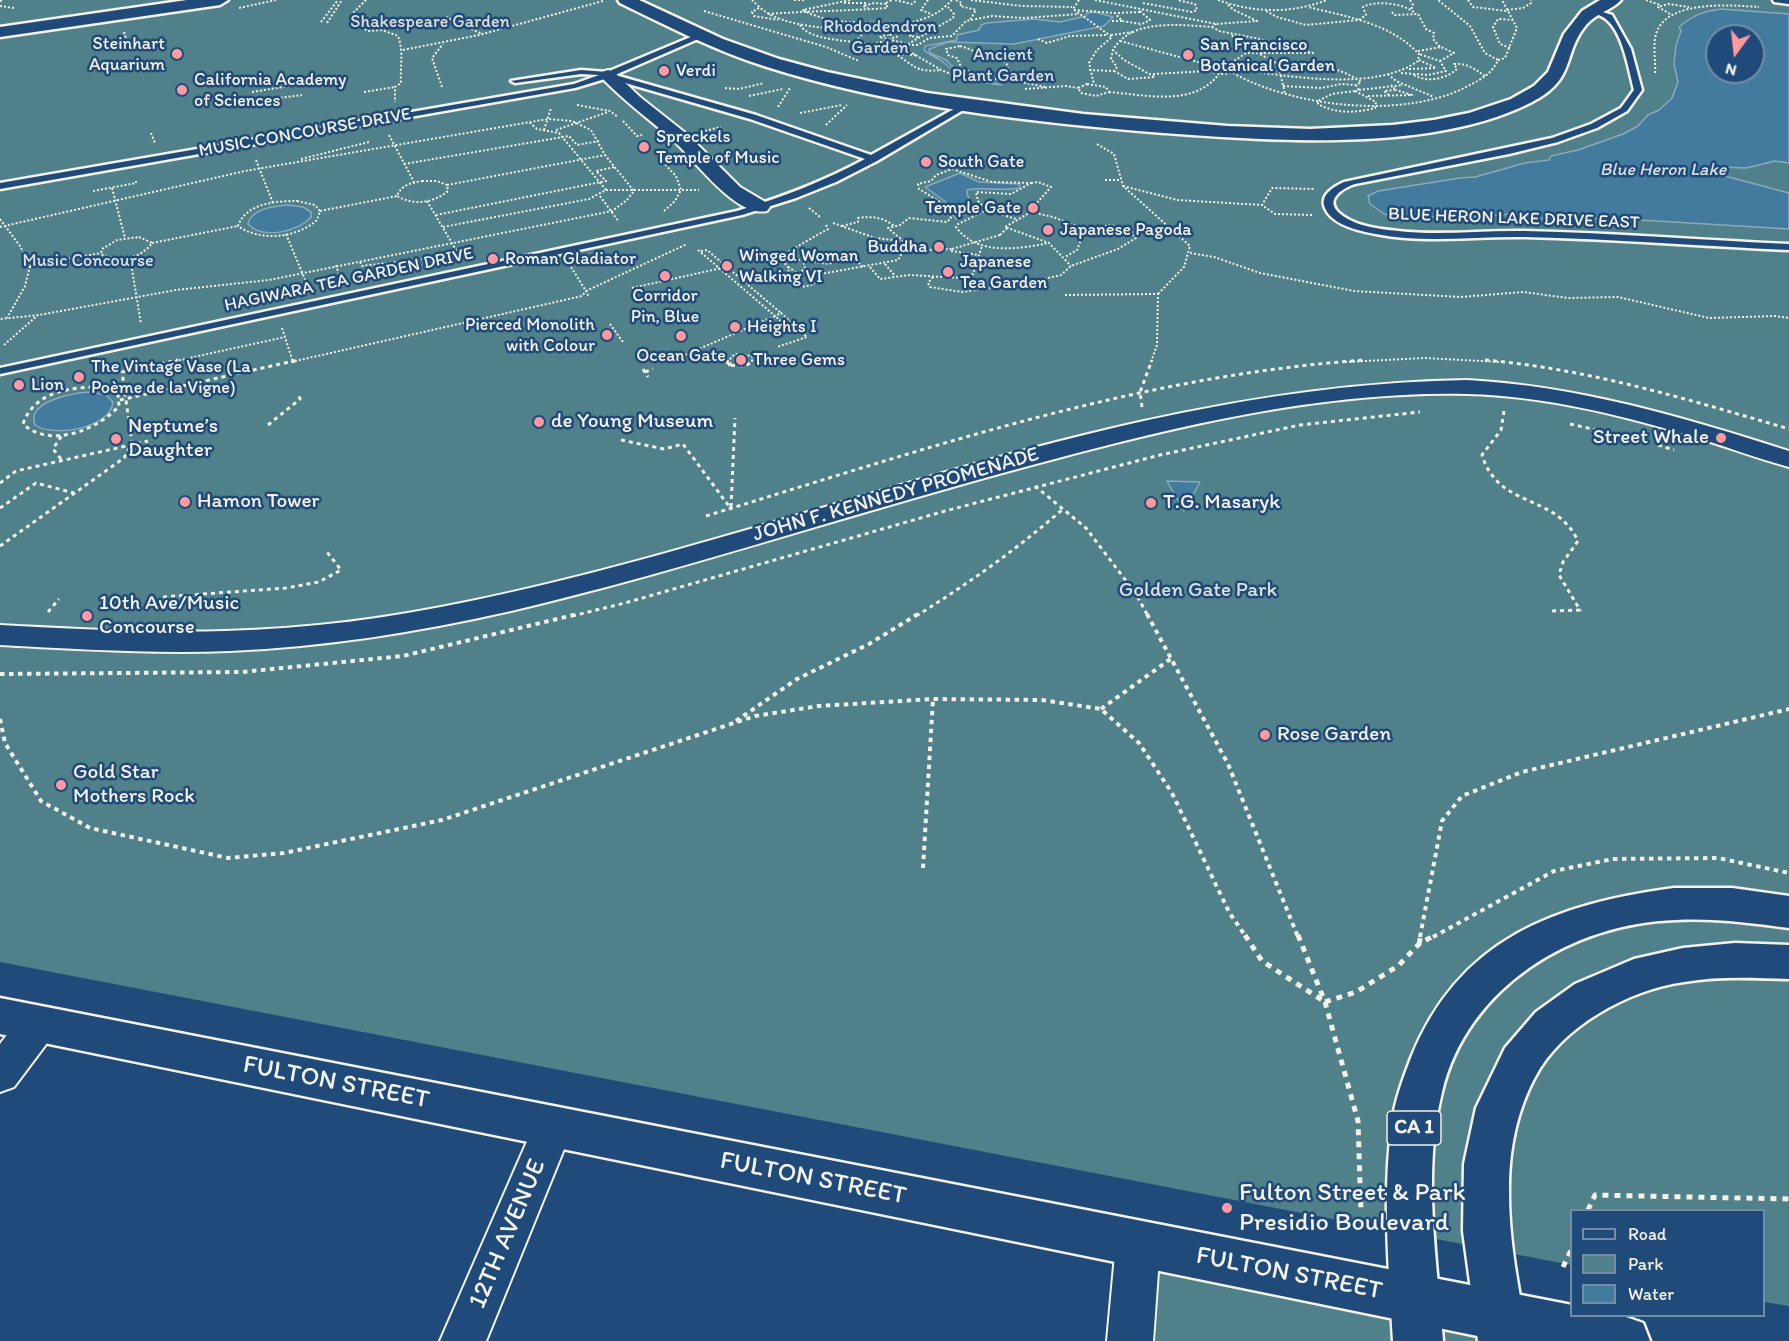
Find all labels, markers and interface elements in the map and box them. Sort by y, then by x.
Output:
park label: Shakespeare Garden [350,11,510,33]
park label: Rhododendron Garden [823,16,937,58]
north arrow [1705,24,1765,84]
place label: Steinhart Aquarium [89,33,165,76]
place label: San Francisco Botanical Garden [1200,34,1335,76]
park label: Ancient Plant Garden [952,44,1054,86]
marker: Steinhart Aquarium [170,47,184,61]
marker: San Francisco Botanical Garden [1181,48,1195,62]
text: N [1723,59,1738,81]
place label: Verdi [676,60,716,82]
marker: Verdi [657,64,671,78]
place label: California Academy of Sciences [194,69,347,112]
marker: California Academy of Sciences [175,83,189,97]
street label: MUSIC CONCOURSE DRIVE [197,104,413,162]
place label: Spreckels Temple of Music [656,126,780,168]
marker: Spreckels Temple of Music [637,140,651,154]
place label: South Gate [938,151,1024,173]
marker: South Gate [919,155,933,169]
water label: Blue Heron Lake [1600,159,1726,181]
place label: Temple Gate [925,197,1021,219]
marker: Temple Gate [1026,201,1040,215]
street label: BLUE HERON LAKE DRIVE EAST [1388,204,1640,234]
place label: Japanese Pagoda [1060,219,1192,241]
marker: Japanese Pagoda [1041,223,1055,237]
place label: Buddha [867,236,927,258]
marker: Buddha [932,240,946,254]
street label: HAGIWARA TEA GARDEN DRIVE [223,243,475,317]
place label: Winged Woman Walking VI [739,245,858,288]
place label: Roman Gladiator [505,248,636,270]
park label: Music Concourse [22,250,154,272]
place label: Japanese Tea Garden [960,251,1047,294]
marker: Roman Gladiator [486,252,500,266]
marker: Winged Woman Walking VI [720,259,734,273]
marker: Japanese Tea Garden [941,265,955,279]
marker: Corridor Pin, Blue [658,269,672,283]
place label: Corridor Pin, Blue [631,285,699,328]
place label: Pierced Monolith with Colour [465,314,595,356]
place label: Heights I [747,316,817,338]
marker: Heights I [728,320,742,334]
marker: Pierced Monolith with Colour [600,328,614,342]
marker: Ocean Gate [674,329,688,343]
place label: Ocean Gate [636,345,726,367]
place label: Three Gems [753,349,845,371]
marker: Three Gems [734,353,748,367]
place label: The Vintage Vase (La Poème de la Vigne) [91,356,251,398]
marker: The Vintage Vase (La Poème de la Vigne) [72,370,86,384]
place label: Lion [31,374,64,396]
marker: Lion [12,378,26,392]
place label: de Young Museum [551,409,713,435]
place label: Neptune’s Daughter [128,414,218,464]
marker: de Young Museum [532,415,546,429]
place label: Street Whale [1593,425,1709,451]
marker: Street Whale [1714,431,1728,445]
marker: Neptune’s Daughter [109,432,123,446]
street label: JOHN F. KENNEDY PROMENADE [750,442,1042,548]
place label: Hamon Tower [197,489,319,515]
place label: T.G. Masaryk [1163,490,1280,516]
marker: Hamon Tower [178,495,192,509]
marker: T.G. Masaryk [1144,496,1158,510]
park label: Golden Gate Park [1119,578,1277,604]
place label: 10th Ave/Music Concourse [99,591,239,641]
marker: 10th Ave/Music Concourse [80,609,94,623]
place label: Rose Garden [1277,722,1391,748]
marker: Rose Garden [1258,728,1272,742]
place label: Gold Star Mothers Rock [73,760,195,810]
marker: Gold Star Mothers Rock [54,778,68,792]
street label: FULTON STREET [240,1050,432,1116]
road number: CA 1 [1387,1111,1441,1145]
street label: FULTON STREET [717,1146,909,1212]
street label: 12TH AVENUE [463,1155,553,1313]
place label: Fulton Street & Park Presidio Boulevard [1239,1177,1466,1238]
marker: Fulton Street & Park Presidio Boulevard [1220,1201,1234,1215]
legend [1570,1209,1765,1317]
text: Road [1628,1223,1667,1245]
street label: FULTON STREET [1193,1241,1385,1307]
text: Park [1628,1253,1663,1275]
text: Water [1628,1283,1674,1305]

